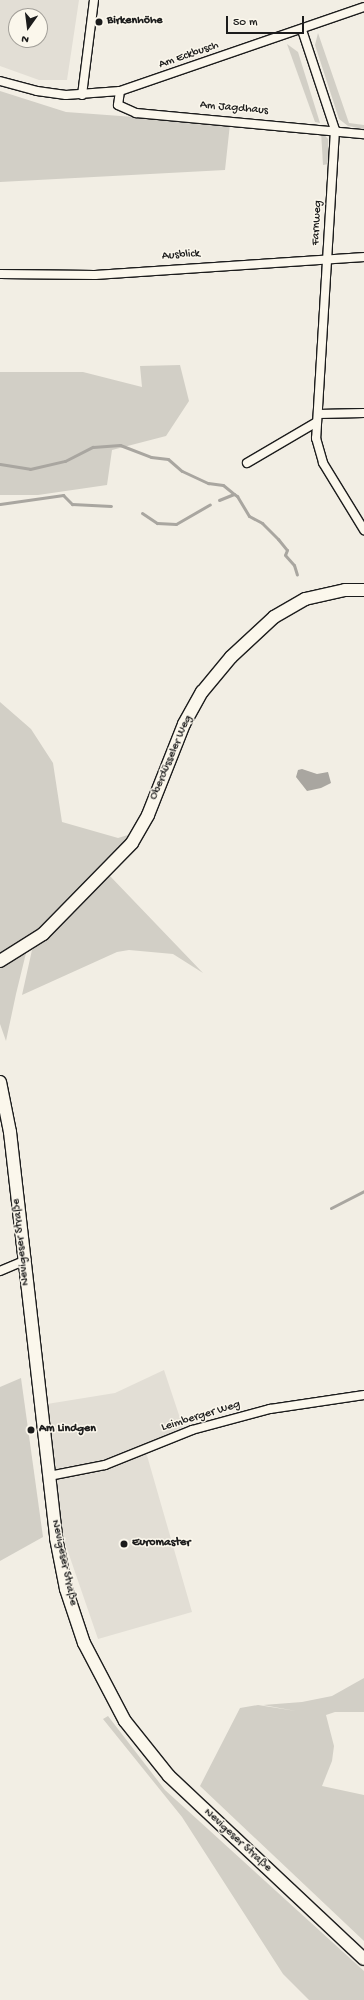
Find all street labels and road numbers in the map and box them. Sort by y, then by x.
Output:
street label: Am Eckbusch [157,39,221,73]
street label: Am Jagdhaus [199,99,269,119]
street label: Farnweg [310,200,326,246]
street label: Ausblick [161,247,201,265]
street label: Oberdüsseler Weg [148,713,196,803]
street label: Nevigeser Straße [10,1198,34,1286]
street label: Leimberger Weg [160,1398,242,1436]
street label: Nevigeser Straße [47,1519,79,1607]
street label: Nevigeser Straße [200,1806,274,1876]

